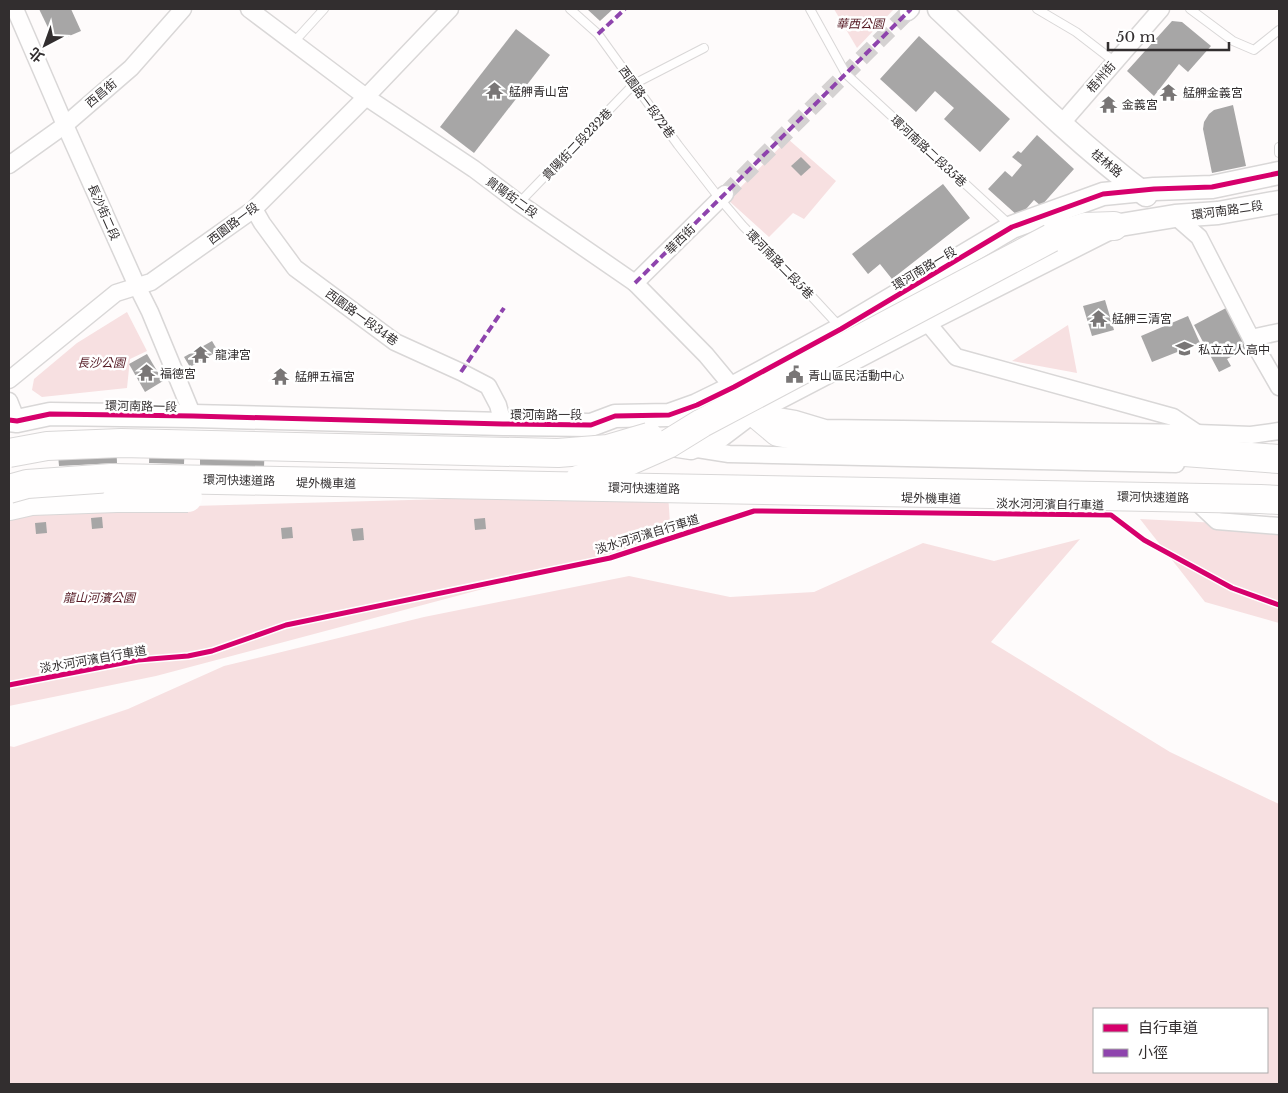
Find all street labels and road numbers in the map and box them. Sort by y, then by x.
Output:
street label: 梧州街 [1084,58,1118,96]
street label: 西園路一段72巷 [616,63,678,141]
street label: 西昌街 [82,76,120,110]
street label: 貴陽街二段232巷 [539,105,615,183]
street label: 環河南路二段35巷 [888,112,970,190]
street label: 桂林路 [1088,146,1126,180]
street label: 貴陽街二段 [483,173,541,221]
street label: 長沙街二段 [85,182,123,242]
street label: 環河南路二段 [1190,198,1264,222]
street label: 西園路一段 [205,199,261,247]
street label: 華西街 [662,221,698,257]
street label: 環河南路二段5巷 [743,226,817,302]
street label: 環河南路一段 [889,243,959,293]
street label: 西園路一段34巷 [323,286,401,348]
street label: 環河南路一段 [105,398,177,414]
street label: 環河南路一段 [510,407,582,422]
street label: 環河快速道路 [203,472,275,488]
street label: 堤外機車道 [296,475,356,491]
street label: 環河快速道路 [608,480,680,496]
street label: 環河快速道路 [1117,489,1189,505]
street label: 堤外機車道 [901,490,961,506]
street label: 淡水河河濱自行車道 [996,496,1104,512]
street label: 淡水河河濱自行車道 [593,511,701,557]
street label: 淡水河河濱自行車道 [39,642,147,676]

